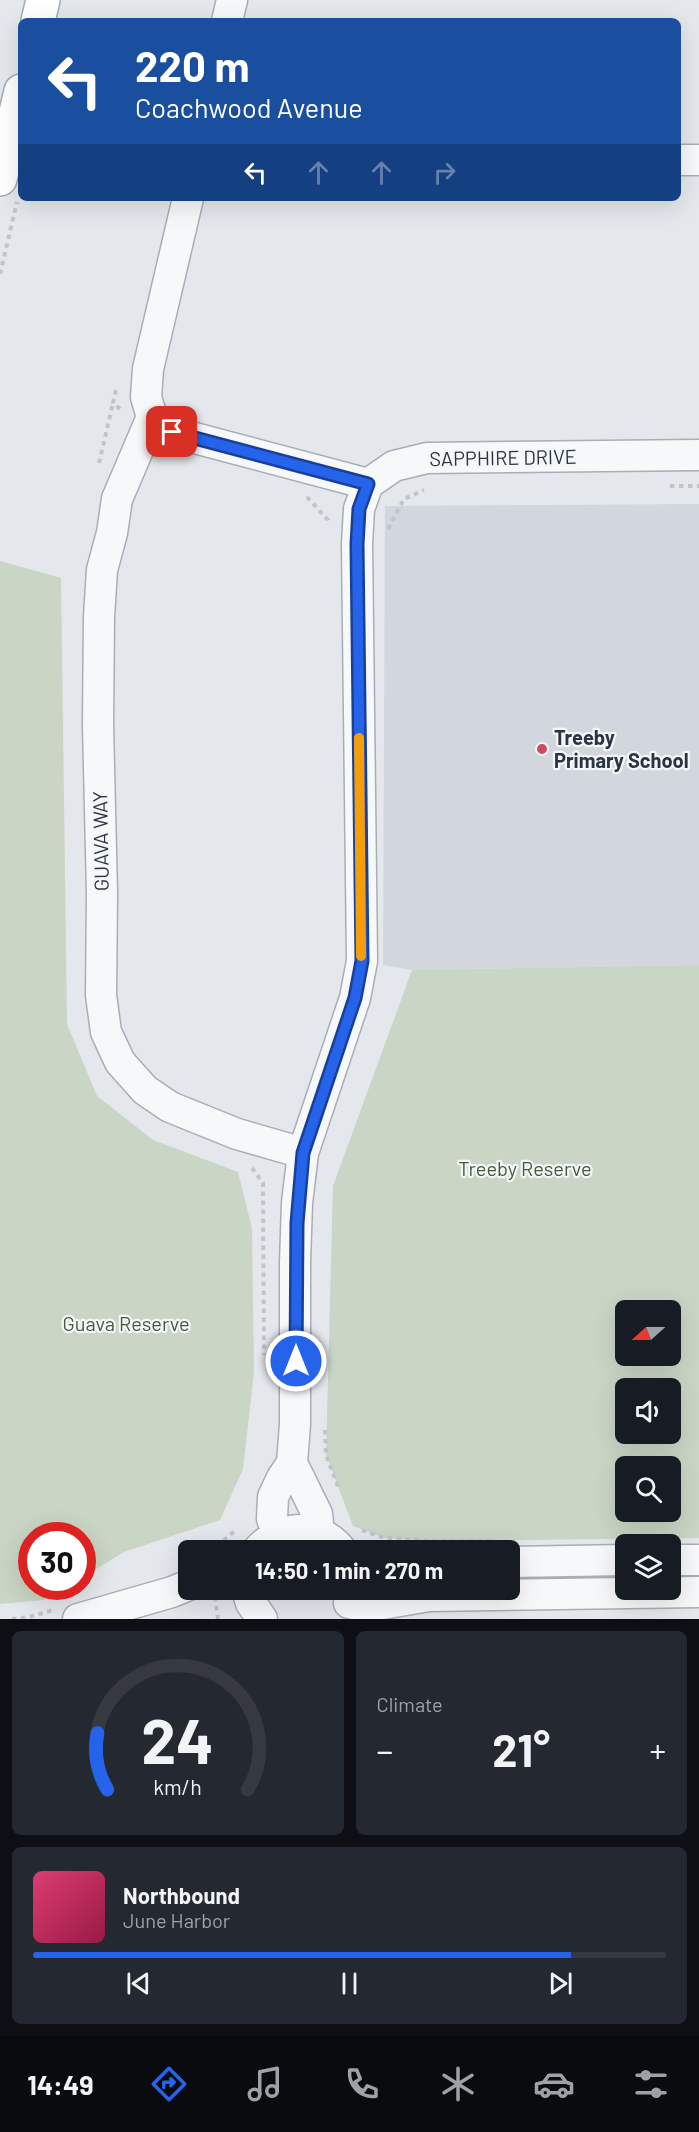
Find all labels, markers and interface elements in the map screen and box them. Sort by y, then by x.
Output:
text: 220 m [135,40,249,90]
icon: left [36,42,114,120]
text: Coachwood Avenue [135,91,363,123]
icon: left [239,156,272,189]
icon: ahead [302,156,335,189]
icon: ahead [365,156,398,189]
icon: right [428,156,461,189]
pin [146,406,197,457]
icon: arrive [155,415,188,448]
street label: SAPPHIRE DRIVE [429,444,577,470]
place label: Treeby Primary School [554,725,689,772]
marker: Treeby Primary School [535,742,549,756]
street label: GUAVA WAY [87,791,113,891]
park label: Treeby Reserve [458,1156,592,1180]
north arrow [615,1300,681,1366]
map controls [615,1300,681,1600]
park label: Guava Reserve [62,1311,190,1335]
position arrow [264,1329,328,1393]
button: sound [615,1378,681,1444]
button: search [615,1456,681,1522]
speed limit sign: 30 [18,1522,96,1600]
button: layers [615,1534,681,1600]
text: 14:50 · 1 min · 270 m [255,1557,443,1583]
text: Climate [377,1692,443,1716]
text: 24 [141,1702,214,1776]
text: 21° [492,1722,550,1776]
text: − [377,1730,393,1770]
text: + [650,1730,666,1770]
text: km/h [153,1774,202,1799]
text: Northbound [123,1882,240,1908]
text: June Harbor [123,1908,230,1932]
icon: previous [122,1967,155,2000]
icon: pause [333,1967,366,2000]
icon: next [544,1967,577,2000]
icon: directions [148,2063,190,2105]
icon: music [244,2063,286,2105]
icon: phone [341,2063,383,2105]
icon: climate [437,2063,479,2105]
icon: car [533,2063,575,2105]
icon: filters [630,2063,672,2105]
text: 14:49 [27,2068,94,2100]

